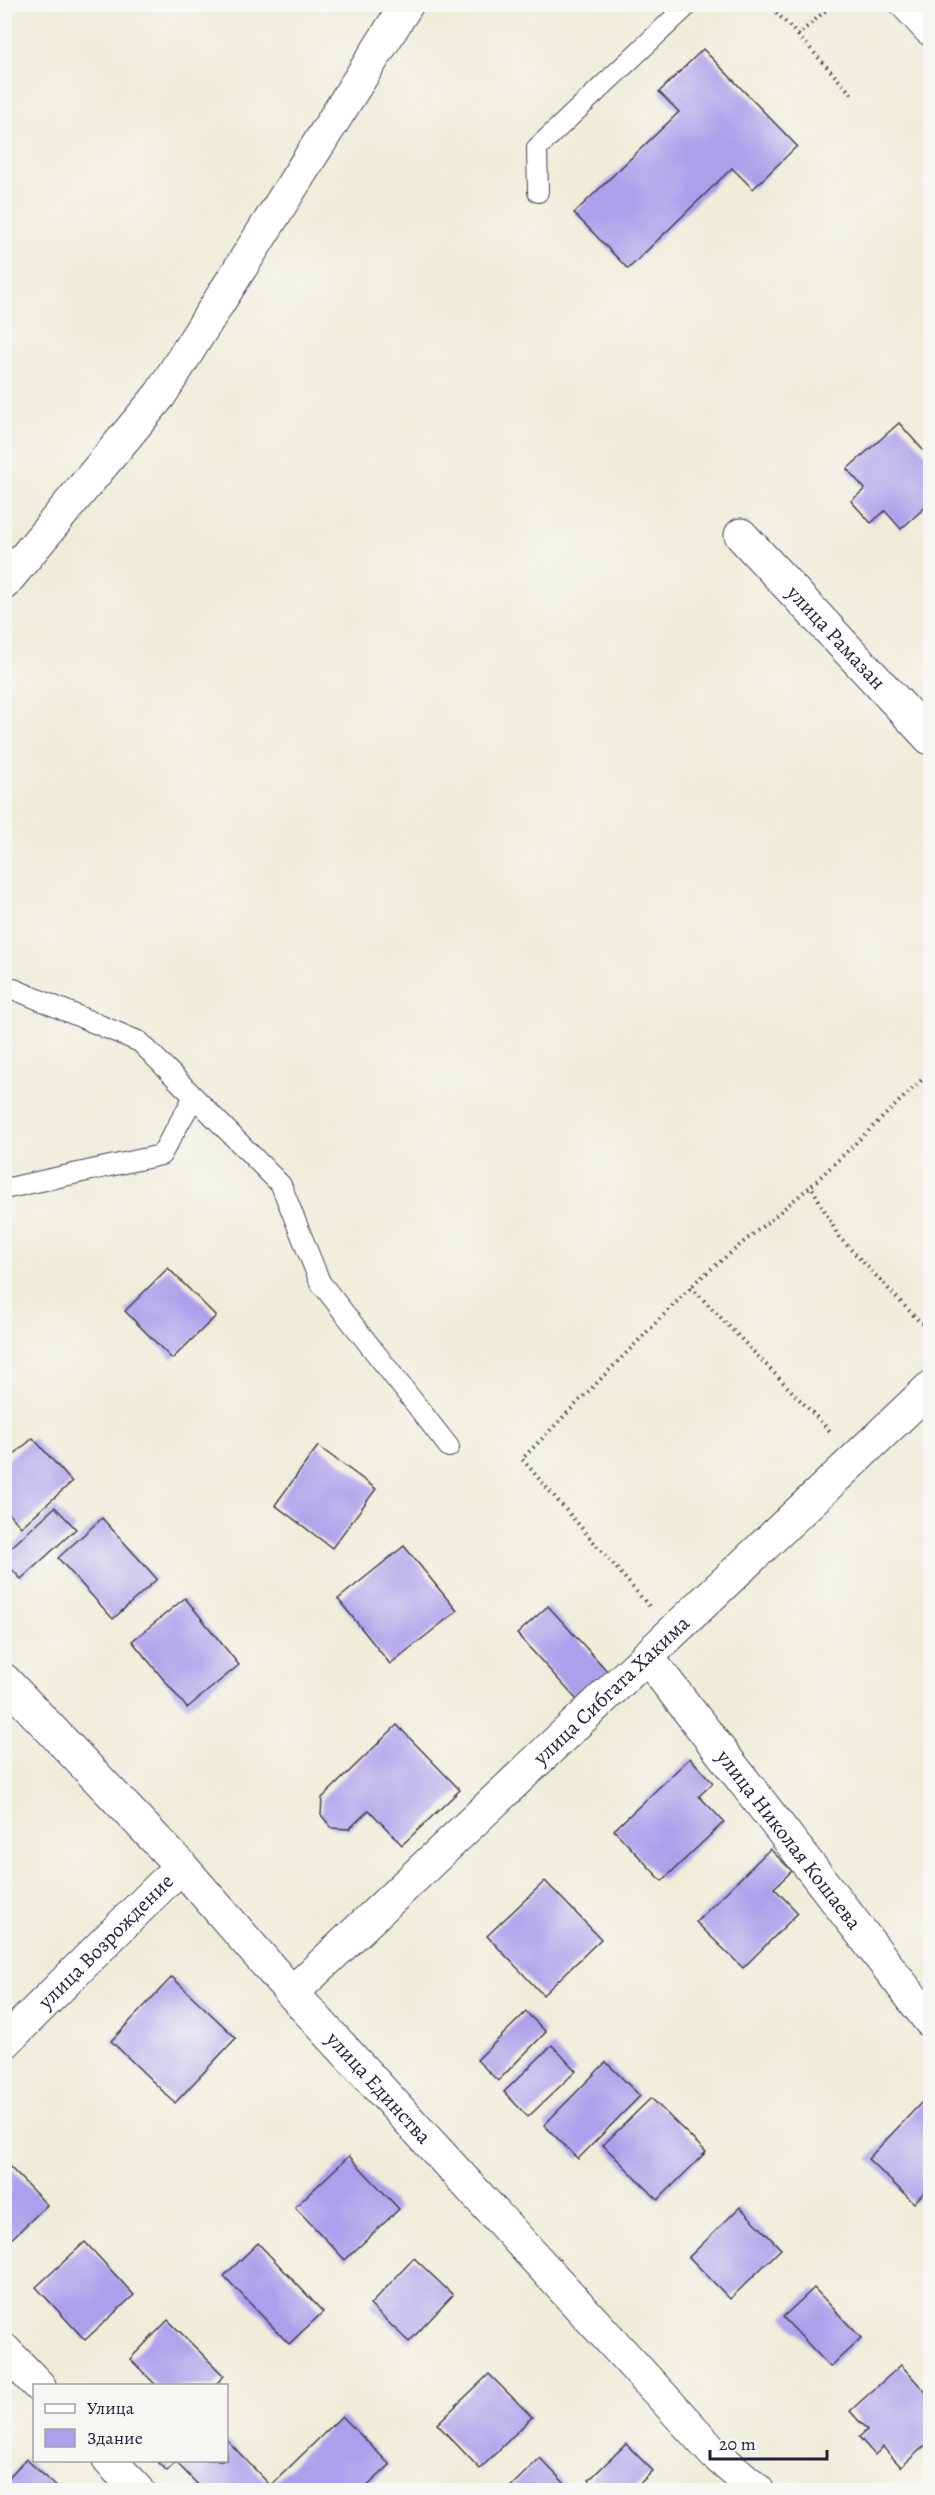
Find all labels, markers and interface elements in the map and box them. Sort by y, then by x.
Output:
street label: улица Рамазан [780,578,892,696]
street label: улица Сибгата Хакима [526,1609,696,1772]
street label: улица Николая Кошаева [710,1743,868,1936]
street label: улица Возрождение [31,1867,180,2016]
street label: улица Единства [320,2025,438,2150]
legend [33,2384,228,2462]
text: Улица [87,2396,135,2420]
scale bar [710,2423,827,2461]
text: Здание [87,2426,143,2450]
text: 20 m [719,2432,756,2456]

